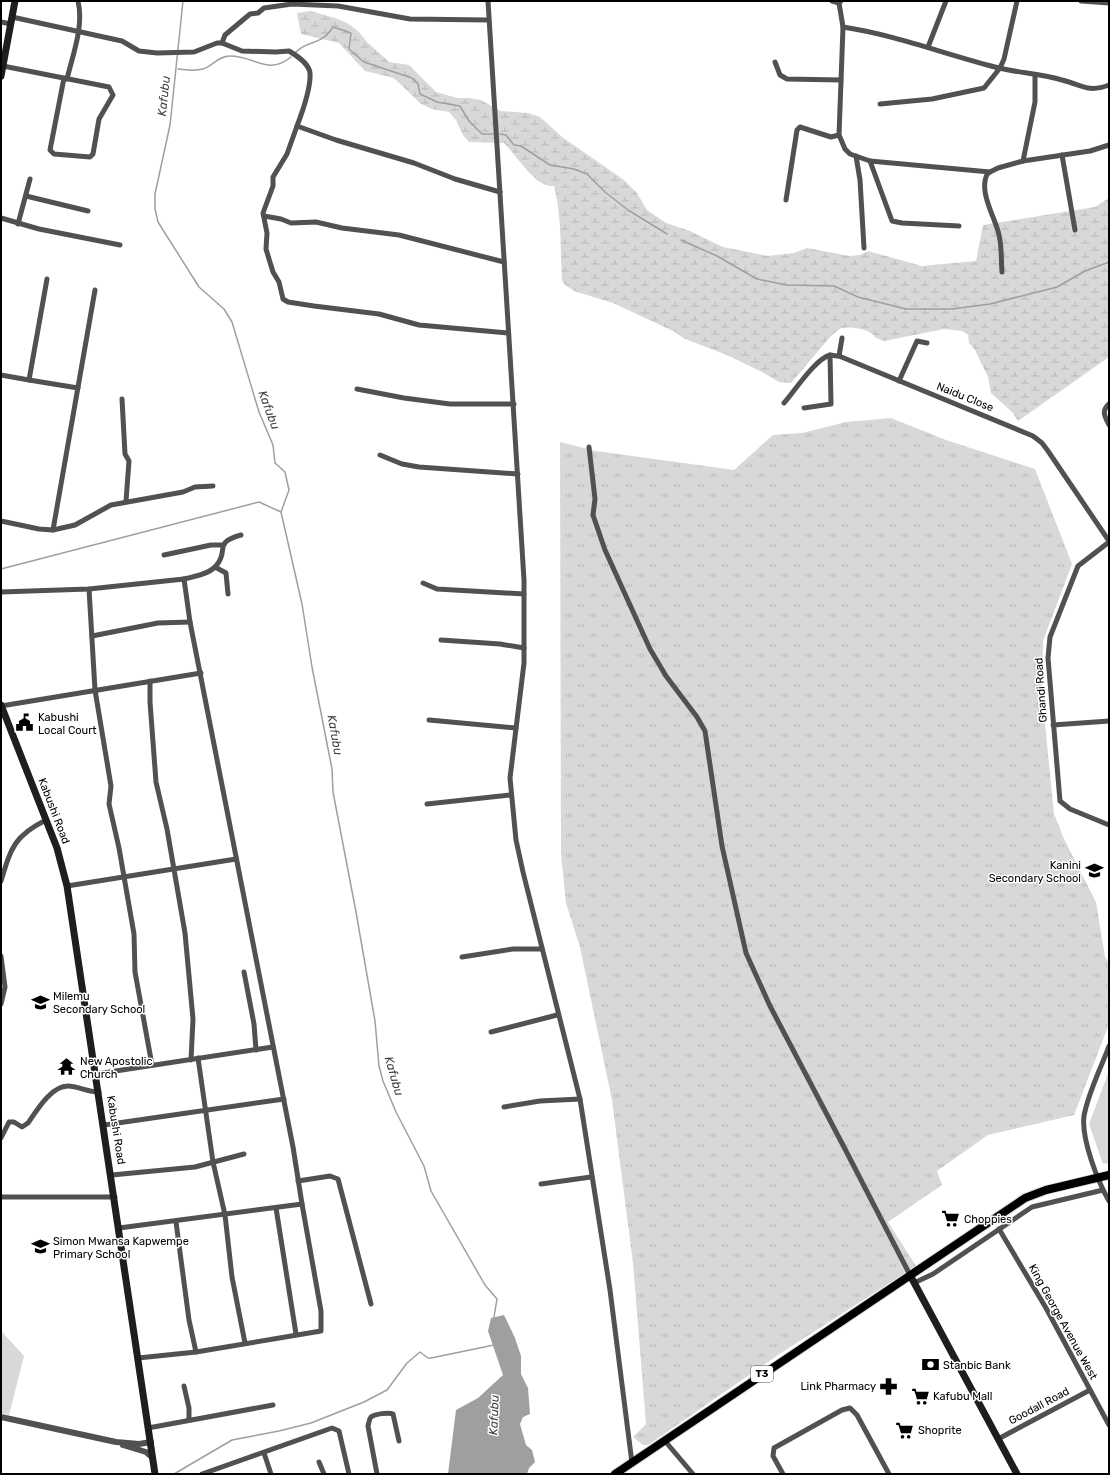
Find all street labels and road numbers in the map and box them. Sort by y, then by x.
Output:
street label: Naidu Close [935,380,995,414]
street label: Ghandi Road [1032,657,1050,723]
street label: Kabushi Road [35,776,73,846]
street label: Kabushi Road [104,1095,128,1165]
street label: King George Avenue West [1026,1262,1101,1383]
road number: T3 [751,1366,773,1382]
street label: Goodall Road [1006,1385,1072,1427]

